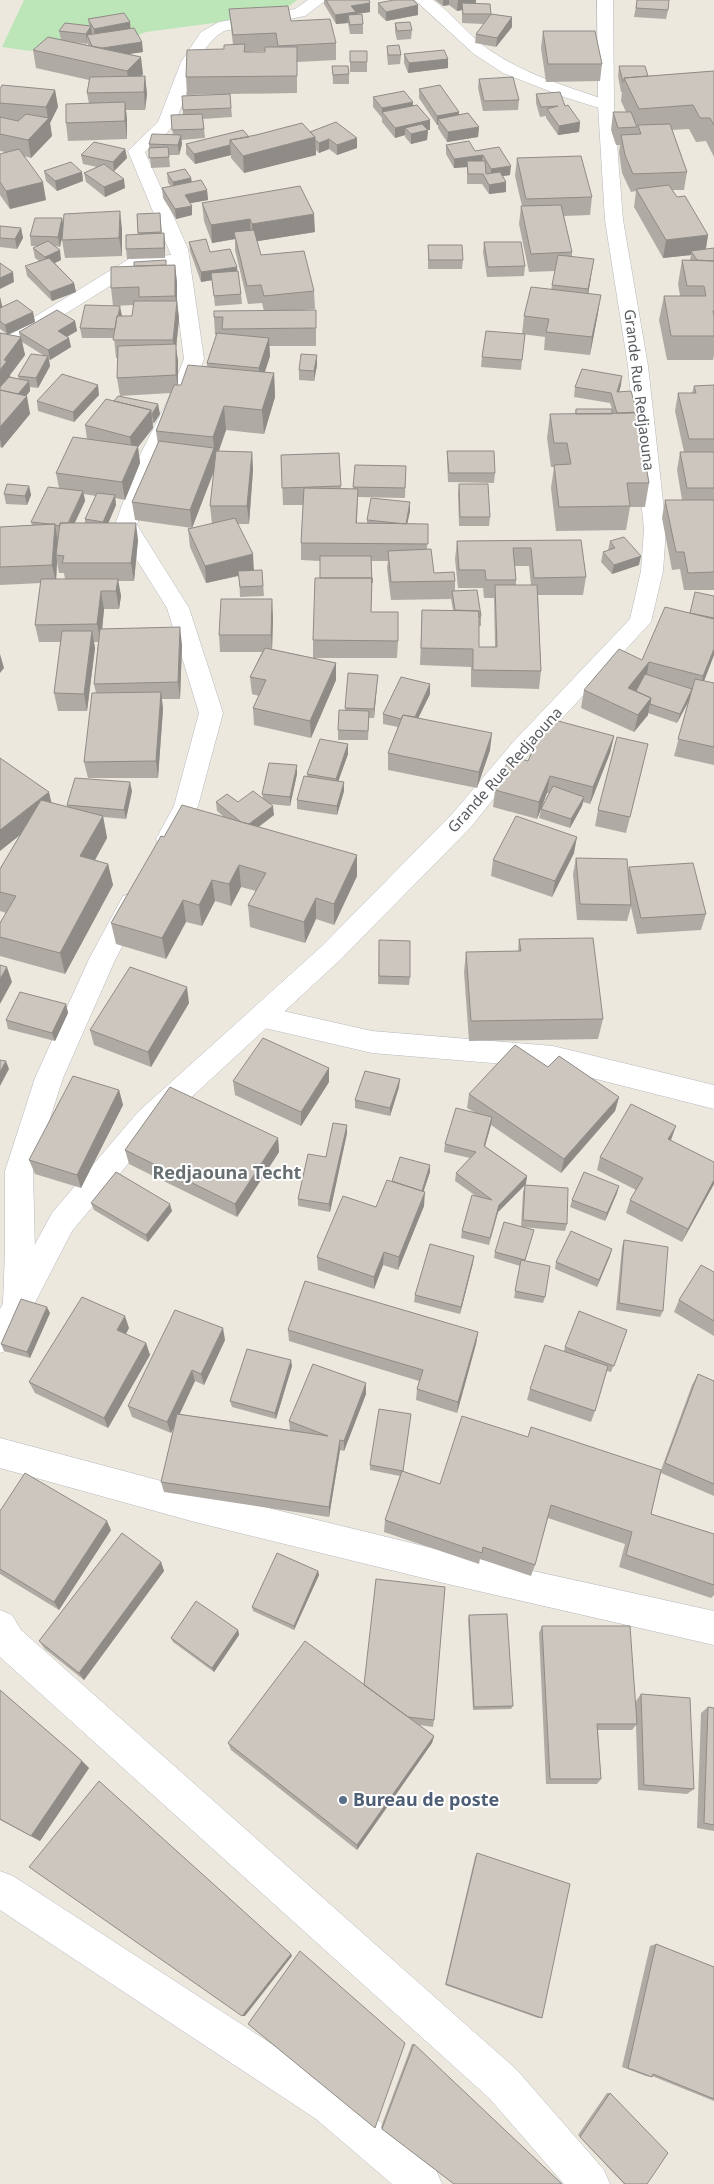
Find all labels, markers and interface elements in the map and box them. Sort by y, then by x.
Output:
street label: Grande Rue Redjaouna [620,308,660,472]
street label: Grande Rue Redjaouna [442,702,566,836]
district label: Redjaouna Techt [153,1160,302,1184]
place label: Bureau de poste [353,1787,499,1811]
marker: Bureau de poste [337,1794,349,1806]

